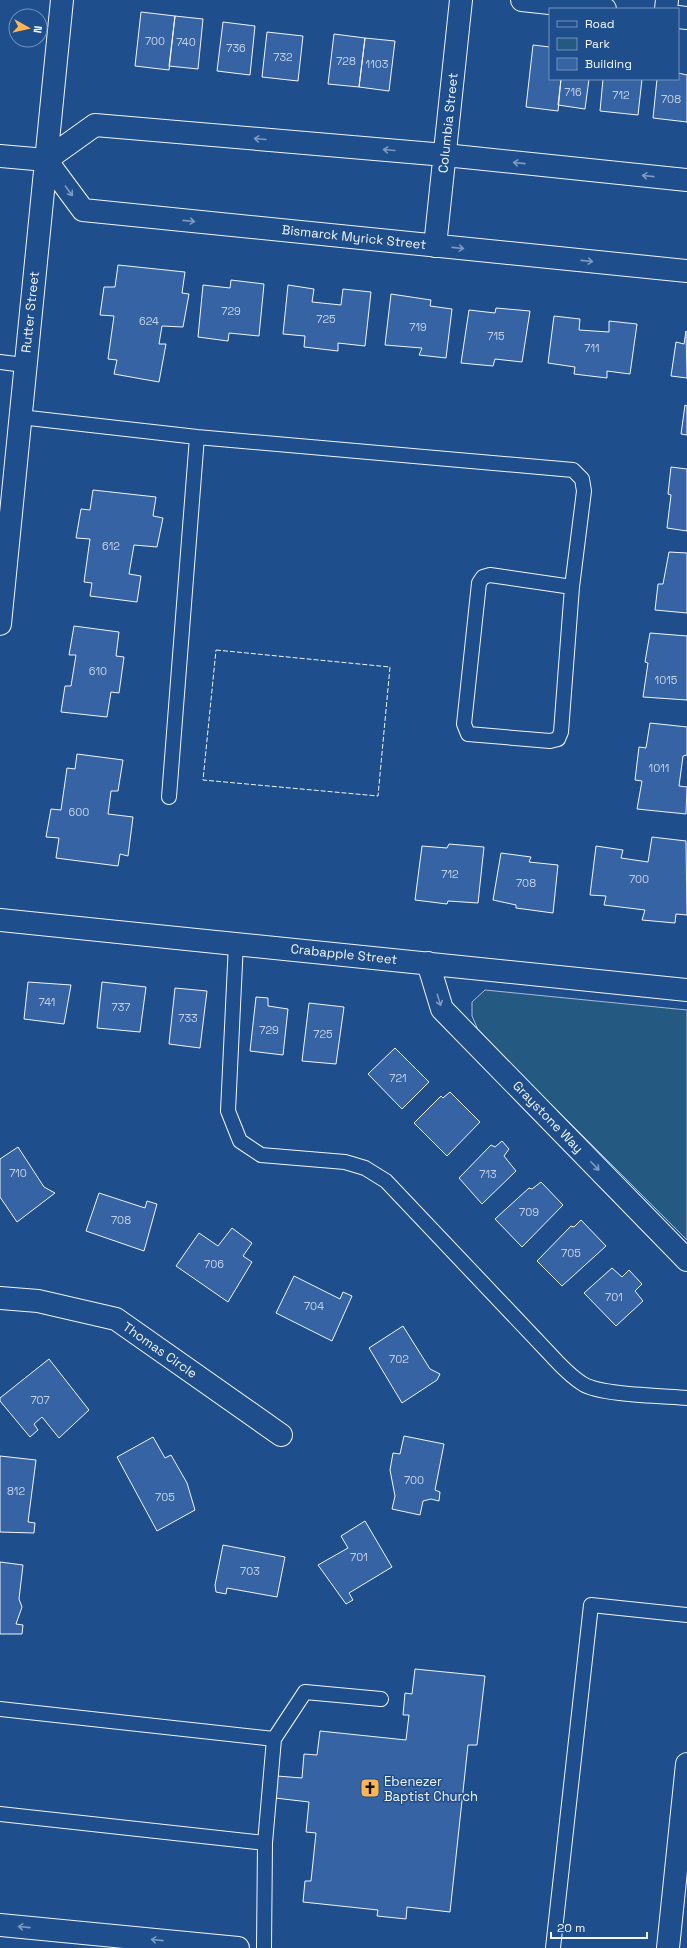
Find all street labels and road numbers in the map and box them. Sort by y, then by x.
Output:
street label: Columbia Street [434,72,462,174]
street label: Bismarck Myrick Street [281,221,427,253]
street label: Rutter Street [17,270,43,354]
street label: Crabapple Street [290,940,398,968]
street label: Graystone Way [509,1077,587,1157]
street label: Thomas Circle [119,1318,201,1382]

